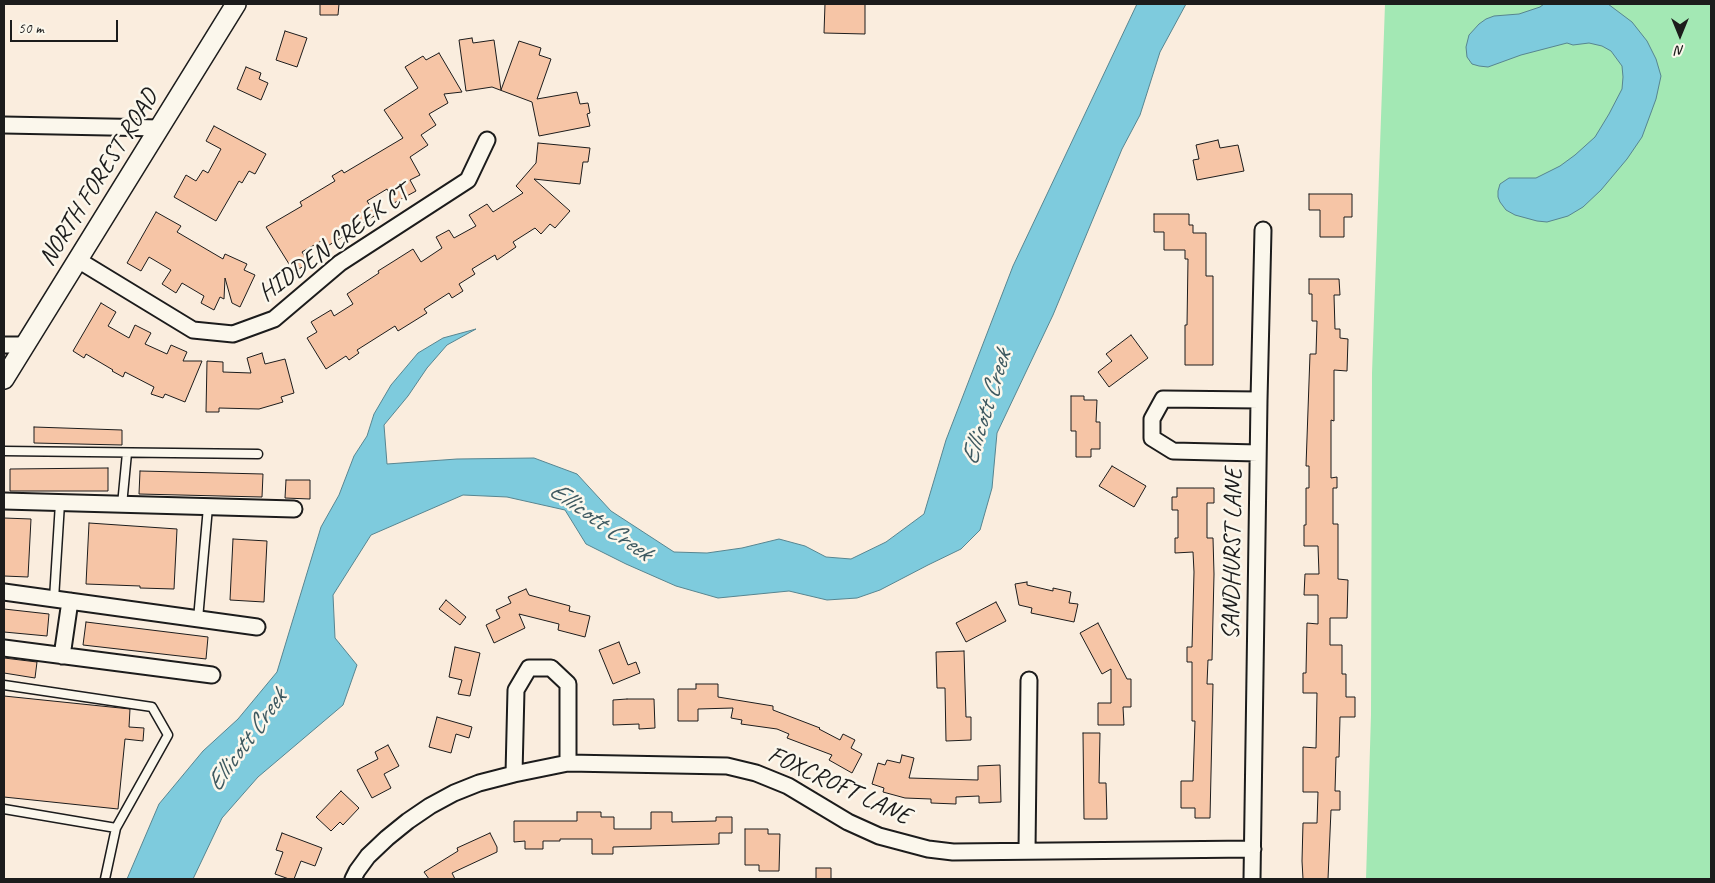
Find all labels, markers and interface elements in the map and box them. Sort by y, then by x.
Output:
scale bar [12,10,120,42]
north arrow [1655,10,1705,60]
text: 50 m [18,19,44,38]
text: N [1676,42,1684,59]
street label: NORTH FOREST ROAD [33,84,165,272]
street label: HIDDEN CREEK CT [253,179,415,309]
water label: Ellicott Creek [955,347,1019,469]
street label: SANDHURST LANE [1217,468,1249,640]
water label: Ellicott Creek [543,475,657,569]
water label: Ellicott Creek [200,684,294,798]
street label: FOXCROFT LANE [763,740,915,832]

